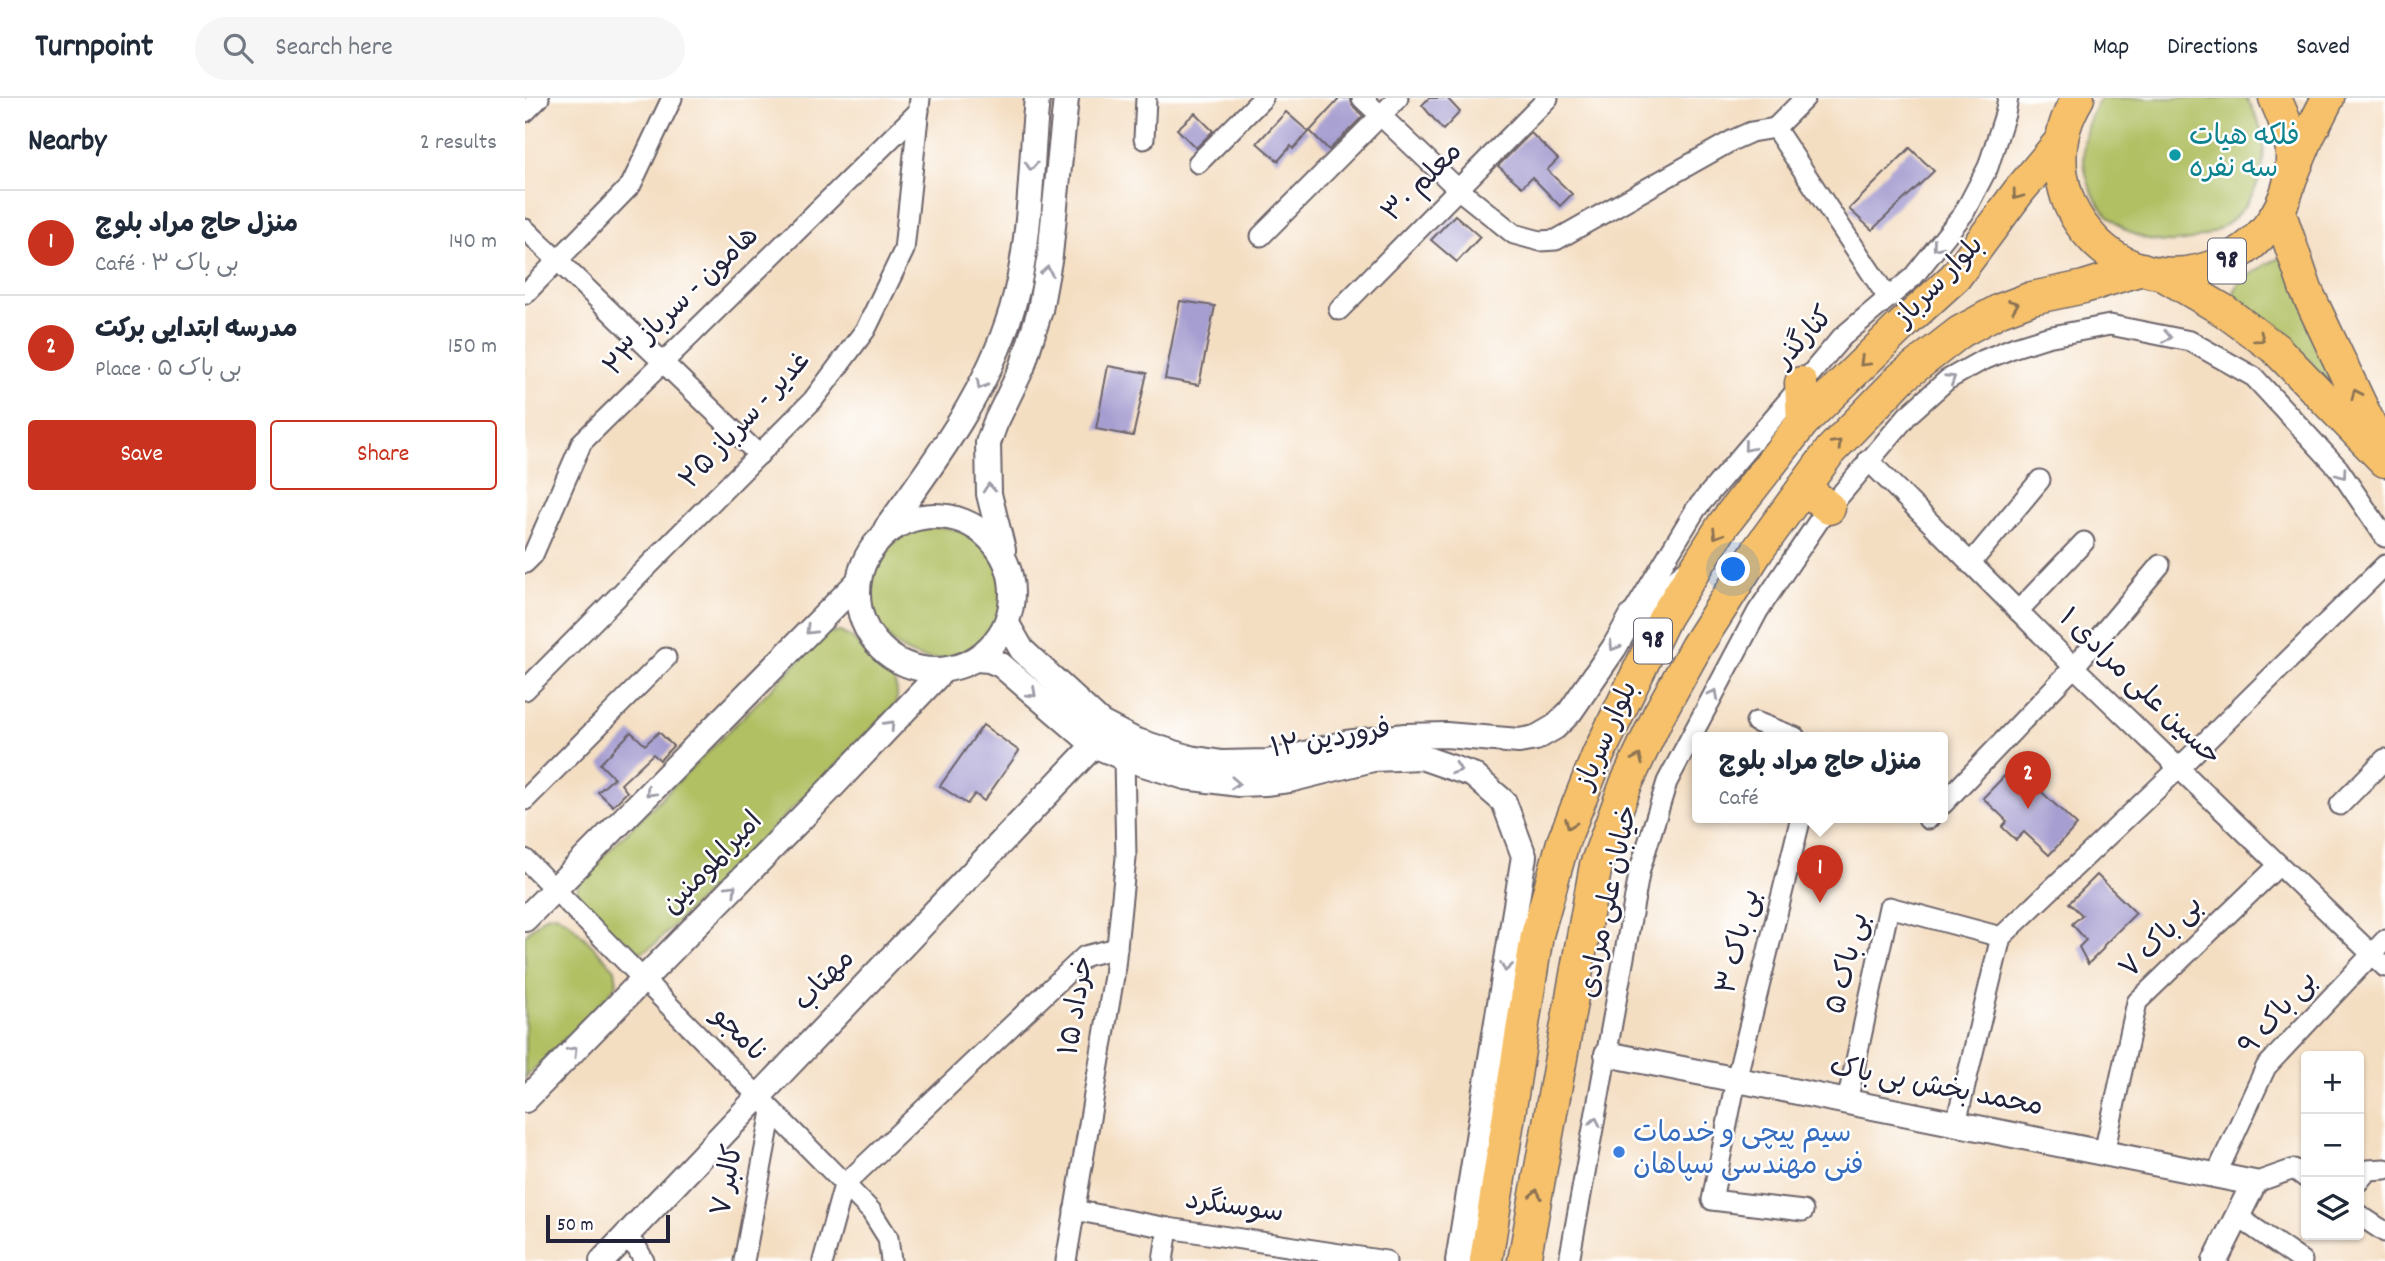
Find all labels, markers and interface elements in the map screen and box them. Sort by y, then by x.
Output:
search box [195,17,685,80]
text: Turnpoint [35,25,153,72]
icon: search [219,29,257,67]
text: Search here [275,30,393,67]
text: Map [2093,31,2129,65]
text: Directions [2167,31,2258,65]
text: Saved [2296,31,2350,65]
place label: فلکه هیات سه نفره [2189,119,2300,191]
text: Nearby [28,122,106,165]
text: 2 results [420,127,497,160]
street label: معلم ۳۰ [1375,135,1473,233]
marker: فلکه هیات سه نفره [2167,147,2183,163]
one-way arrow [1023,161,1038,172]
one-way arrow [2013,187,2026,200]
text: منزل حاج مراد بلوچ [95,207,298,244]
street label: هامون - سرباز ۲۳ [596,218,770,388]
text: 1 [48,226,54,259]
text: 140 m [449,226,497,259]
street label: بلوار سرباز [1886,228,1995,339]
road number: 98 [2208,238,2246,284]
one-way arrow [1933,239,1946,251]
text: Café · بی باک ۳ [95,249,239,282]
one-way arrow [1039,265,1054,277]
street label: کنارگذر [1765,299,1845,380]
one-way arrow [2008,299,2020,313]
text: مدرسه ابتدایی برکت [95,312,298,349]
one-way arrow [2161,328,2173,343]
one-way arrow [2253,329,2265,342]
text: 2 [46,331,56,364]
text: 150 m [448,331,497,364]
street label: غدیر - سرباز ۲۵ [672,344,822,500]
text: Place · بی باک ۵ [95,354,242,387]
one-way arrow [1860,354,1873,367]
one-way arrow [1944,374,1957,387]
one-way arrow [975,378,989,391]
one-way arrow [2350,389,2364,401]
button: Save [28,420,256,490]
button: Share [270,420,497,490]
one-way arrow [1744,438,1756,451]
one-way arrow [1829,439,1841,452]
one-way arrow [2334,466,2346,479]
one-way arrow [982,482,997,493]
one-way arrow [1712,527,1725,540]
your location [1716,552,1750,586]
street label: حسین علی مرادی ۱ [2048,601,2228,777]
road number: 98 [1634,618,1672,664]
one-way arrow [806,622,819,635]
one-way arrow [1610,638,1623,651]
street label: بلوار سرباز [1567,676,1650,798]
one-way arrow [1024,685,1037,697]
one-way arrow [1706,688,1720,701]
street label: ۱۲ فروردین [1268,711,1394,771]
one-way arrow [882,721,895,734]
popup [1692,732,1948,823]
text: منزل حاج مراد بلوچ [1718,745,1922,782]
pin: 2 [2005,751,2051,809]
one-way arrow [1629,754,1643,766]
one-way arrow [1451,761,1463,775]
one-way arrow [1230,776,1241,791]
text: Café [1718,783,1759,816]
one-way arrow [646,784,659,797]
street label: خیابان علی مرادی [1571,802,1651,1002]
street label: امیرالمومنین [654,804,774,926]
one-way arrow [1565,818,1579,830]
pin: 1 [1797,845,1843,903]
one-way arrow [724,884,737,897]
street label: بی باک ۳ [1709,885,1773,999]
street label: بی باک ۷ [2112,888,2214,990]
street label: بی باک ۵ [1818,909,1882,1019]
street label: مهتاب [786,942,866,1022]
street label: ۱۵ خرداد [1051,953,1107,1059]
one-way arrow [1499,961,1514,972]
street label: بی باک ۹ [2232,963,2328,1067]
street label: نامجو [699,998,773,1073]
one-way arrow [564,1047,577,1060]
street label: محمد بخش بی باک [1826,1049,2046,1129]
map controls [2301,1051,2364,1240]
button: + [2301,1051,2364,1114]
button: − [2301,1114,2364,1177]
one-way arrow [1586,1116,1601,1128]
place label: سیم پیچی و خدمات فنی مهندسی سپاهان [1633,1116,1864,1188]
street label: کالبر ۷ [703,1142,757,1220]
marker: سیم پیچی و خدمات فنی مهندسی سپاهان [1611,1144,1627,1160]
button: layers [2301,1177,2364,1240]
street label: سوسنگرد [1182,1181,1286,1236]
one-way arrow [1528,1188,1543,1200]
scale bar [546,1212,670,1244]
text: 50 m [557,1213,594,1240]

